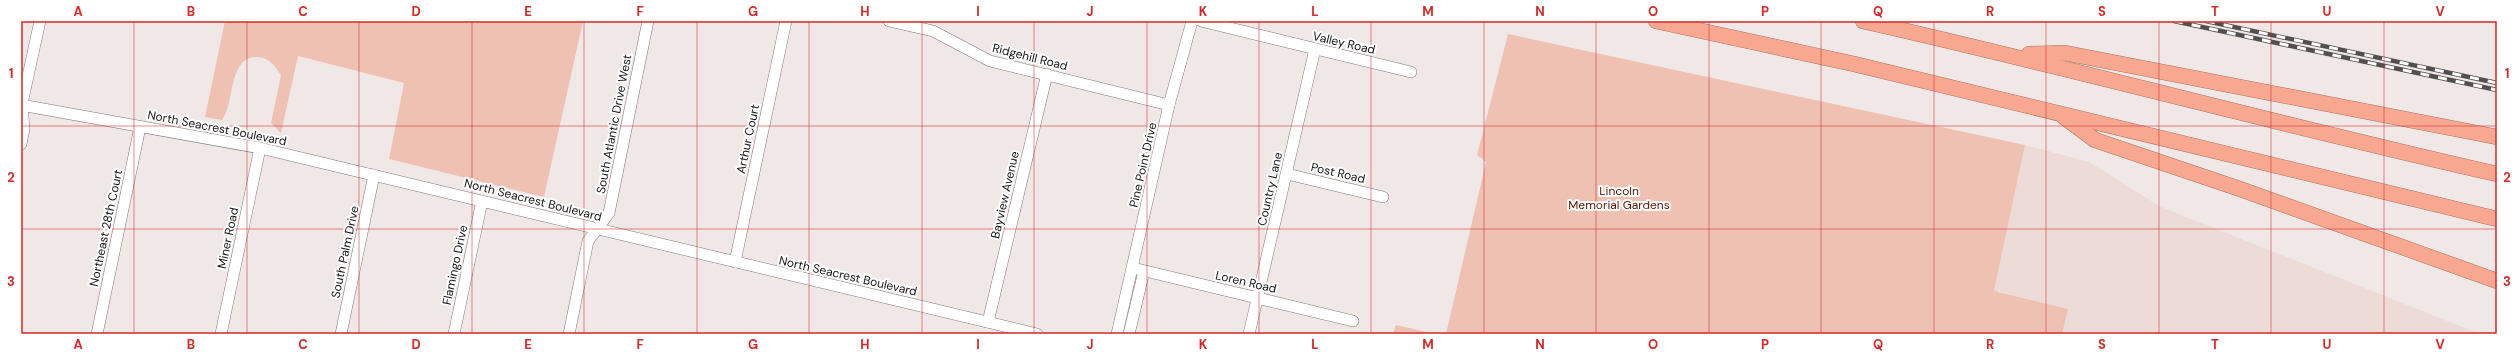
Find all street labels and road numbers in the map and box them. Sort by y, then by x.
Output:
street label: Valley Road [1311,28,1377,58]
street label: Ridgehill Road [991,40,1069,74]
street label: South Atlantic Drive West [593,53,635,195]
street label: Arthur Court [733,103,763,175]
street label: North Seacrest Boulevard [146,107,288,149]
street label: Pine Point Drive [1125,121,1161,209]
street label: Bayview Avenue [987,150,1023,240]
street label: Country Lane [1254,150,1286,227]
street label: Post Road [1309,159,1367,187]
street label: Northeast 28th Court [86,168,126,288]
street label: North Seacrest Boulevard [463,175,603,225]
street label: South Palm Drive [327,204,363,300]
street label: Miner Road [214,206,242,270]
street label: Flamingo Drive [439,223,471,306]
street label: North Seacrest Boulevard [777,252,919,300]
street label: Loren Road [1214,267,1278,297]

